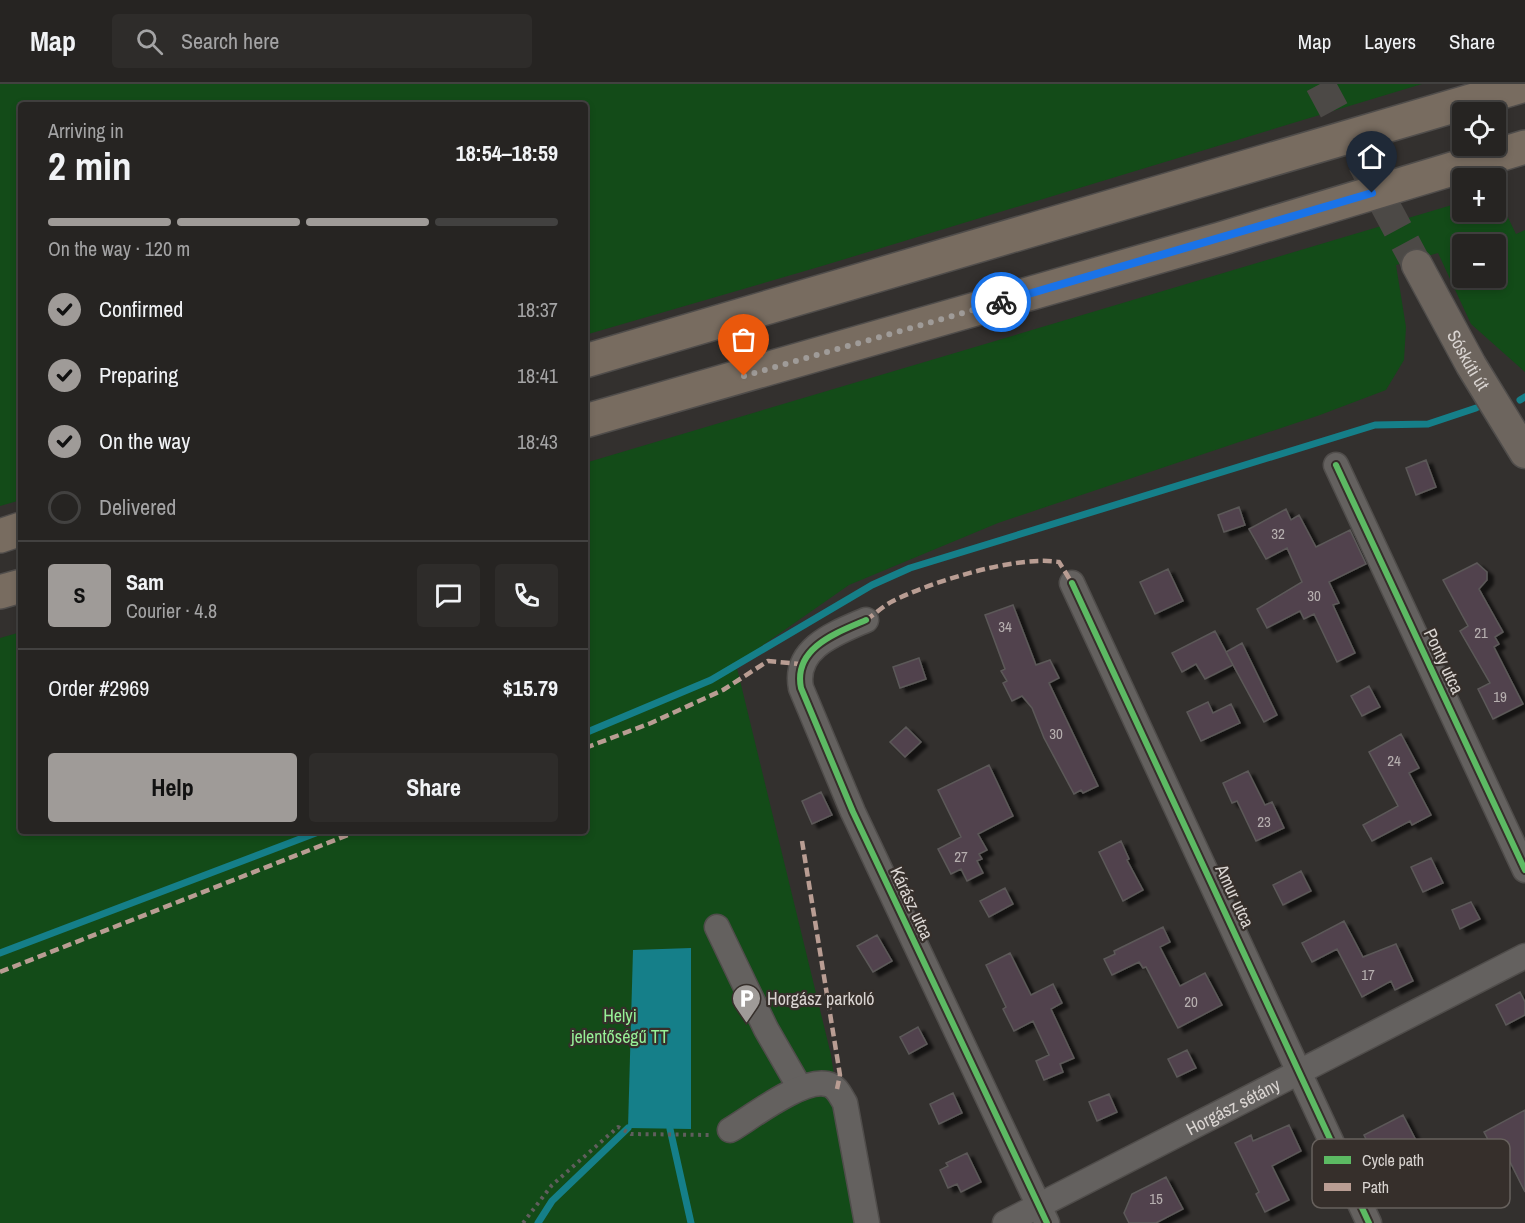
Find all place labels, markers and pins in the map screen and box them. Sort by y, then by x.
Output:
pin [1346,131,1397,193]
pin [718,314,769,376]
parking icon: Horgász parkoló [730,982,762,1024]
place label: Horgász parkoló [767,986,874,1011]

